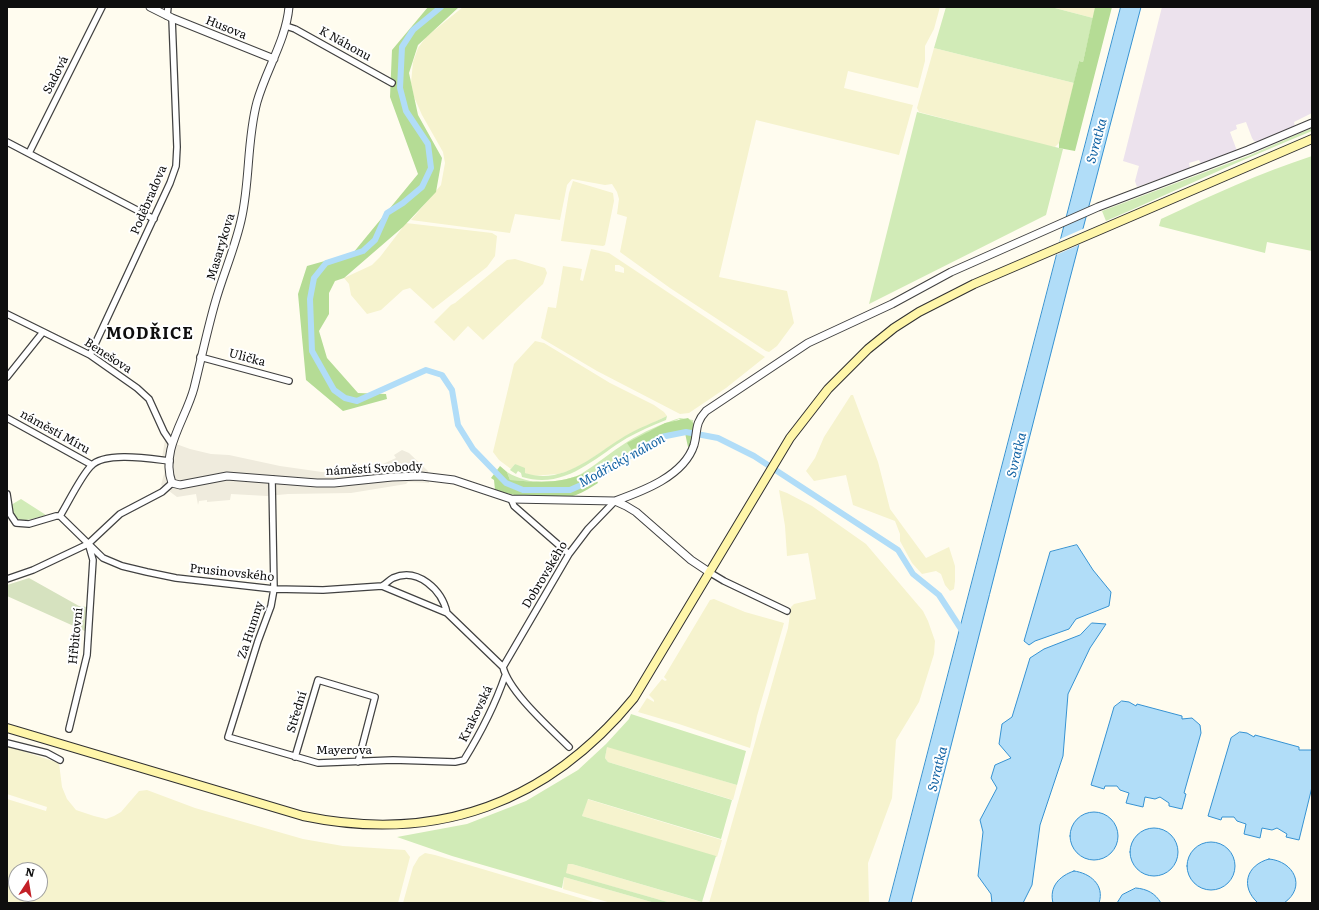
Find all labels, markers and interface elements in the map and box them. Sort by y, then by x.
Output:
street label: Husova [203,13,249,43]
street label: K Náhonu [316,24,374,64]
street label: Sadová [40,54,72,96]
water label: Svratka [1084,117,1110,165]
street label: Poděbradova [128,163,170,237]
street label: Masarykova [204,212,238,282]
district label: MODŘICE [106,324,194,344]
street label: Benešova [82,335,134,377]
street label: Ulička [227,346,267,370]
street label: náměstí Míru [18,407,92,457]
water label: Modřický náhon [576,431,668,491]
water label: Svratka [1004,431,1030,479]
street label: náměstí Svobody [325,459,423,479]
street label: Dobrovského [519,539,571,611]
street label: Prusinovského [189,561,275,585]
street label: Za Humny [235,599,267,661]
street label: Hřbitovní [66,607,86,665]
street label: Krakovská [456,683,496,745]
street label: Střední [284,689,310,735]
street label: Mayerova [316,743,372,757]
water label: Svratka [925,745,951,793]
north arrow [8,862,48,902]
text: N [24,862,36,880]

